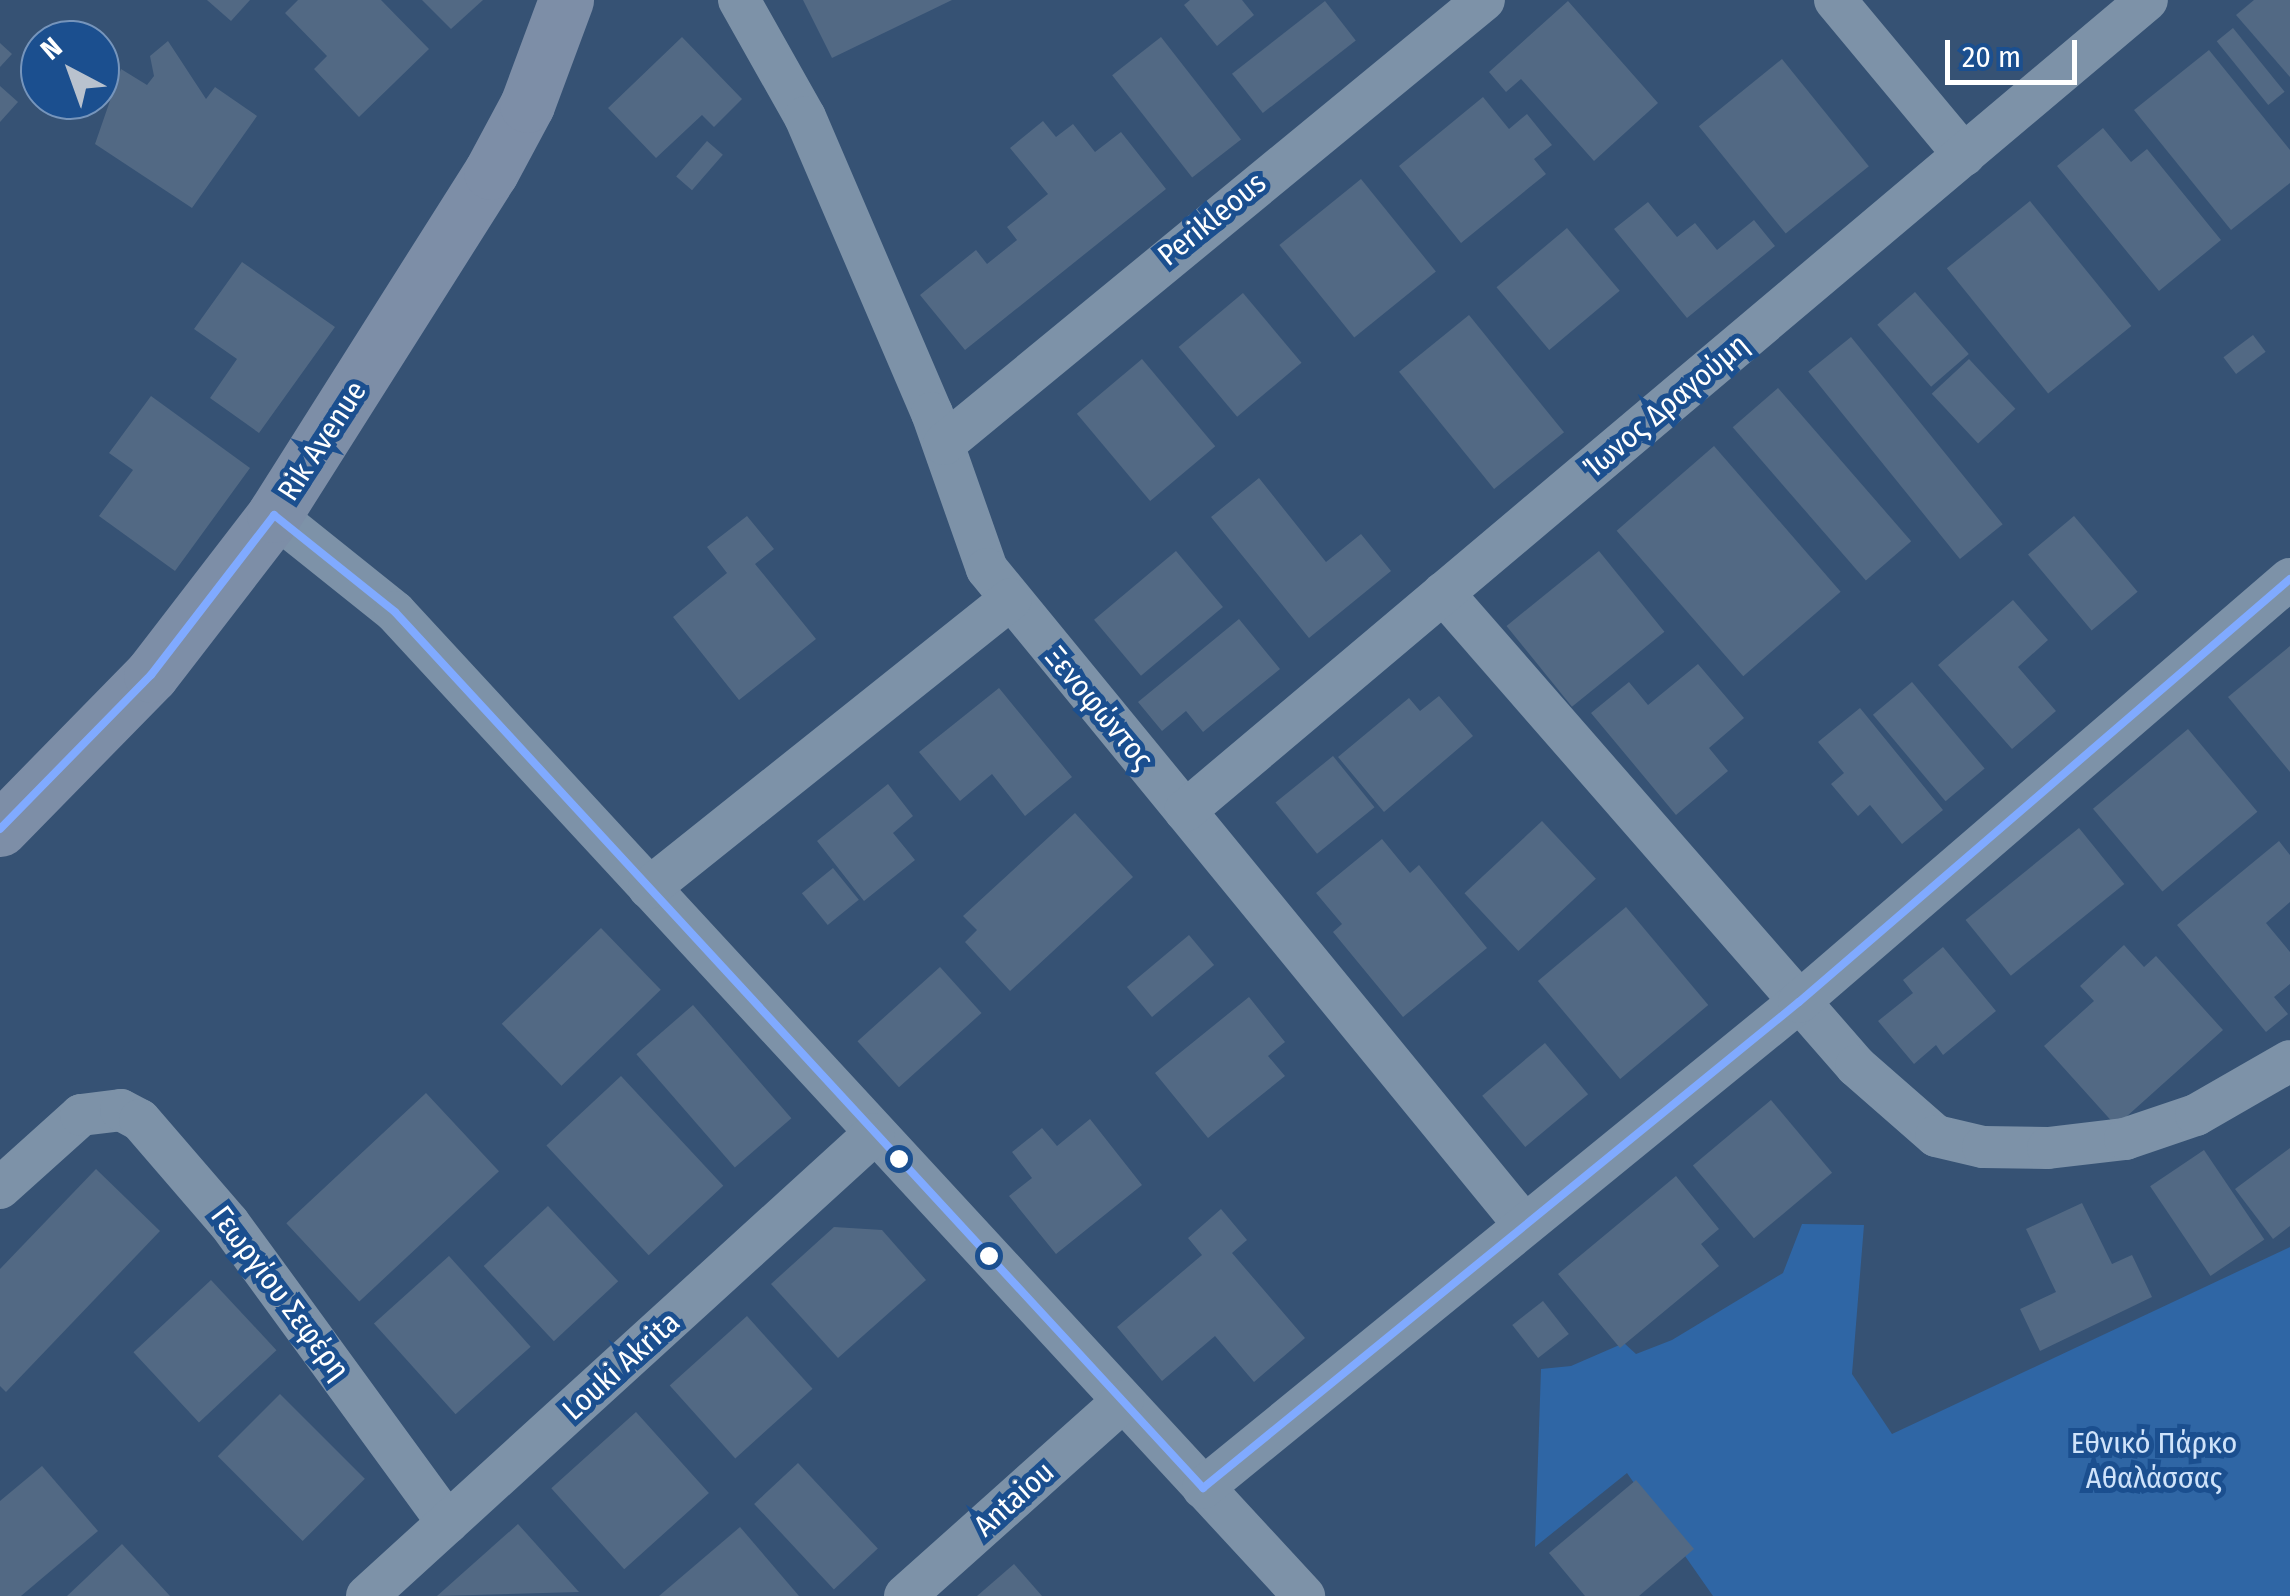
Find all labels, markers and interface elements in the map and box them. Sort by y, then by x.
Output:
north arrow [20,20,120,120]
scale bar [1950,20,2082,82]
text: N [34,31,68,66]
text: 20 m [1962,39,2021,75]
street label: Perikleous [1151,165,1273,273]
street label: Ίωνος Δραγούμη [1576,327,1756,485]
street label: Rik Avenue [270,375,374,507]
street label: Ξενοφώντος [1037,639,1161,777]
unlabelled marker [889,1149,909,1169]
street label: Γεωργίου Σεφέρη [203,1199,357,1387]
unlabelled marker [979,1246,999,1266]
street label: Louki Akrita [555,1304,687,1428]
park label: Εθνικό Πάρκο Αθαλάσσας [2071,1425,2237,1496]
street label: Antaiou [967,1454,1061,1544]

